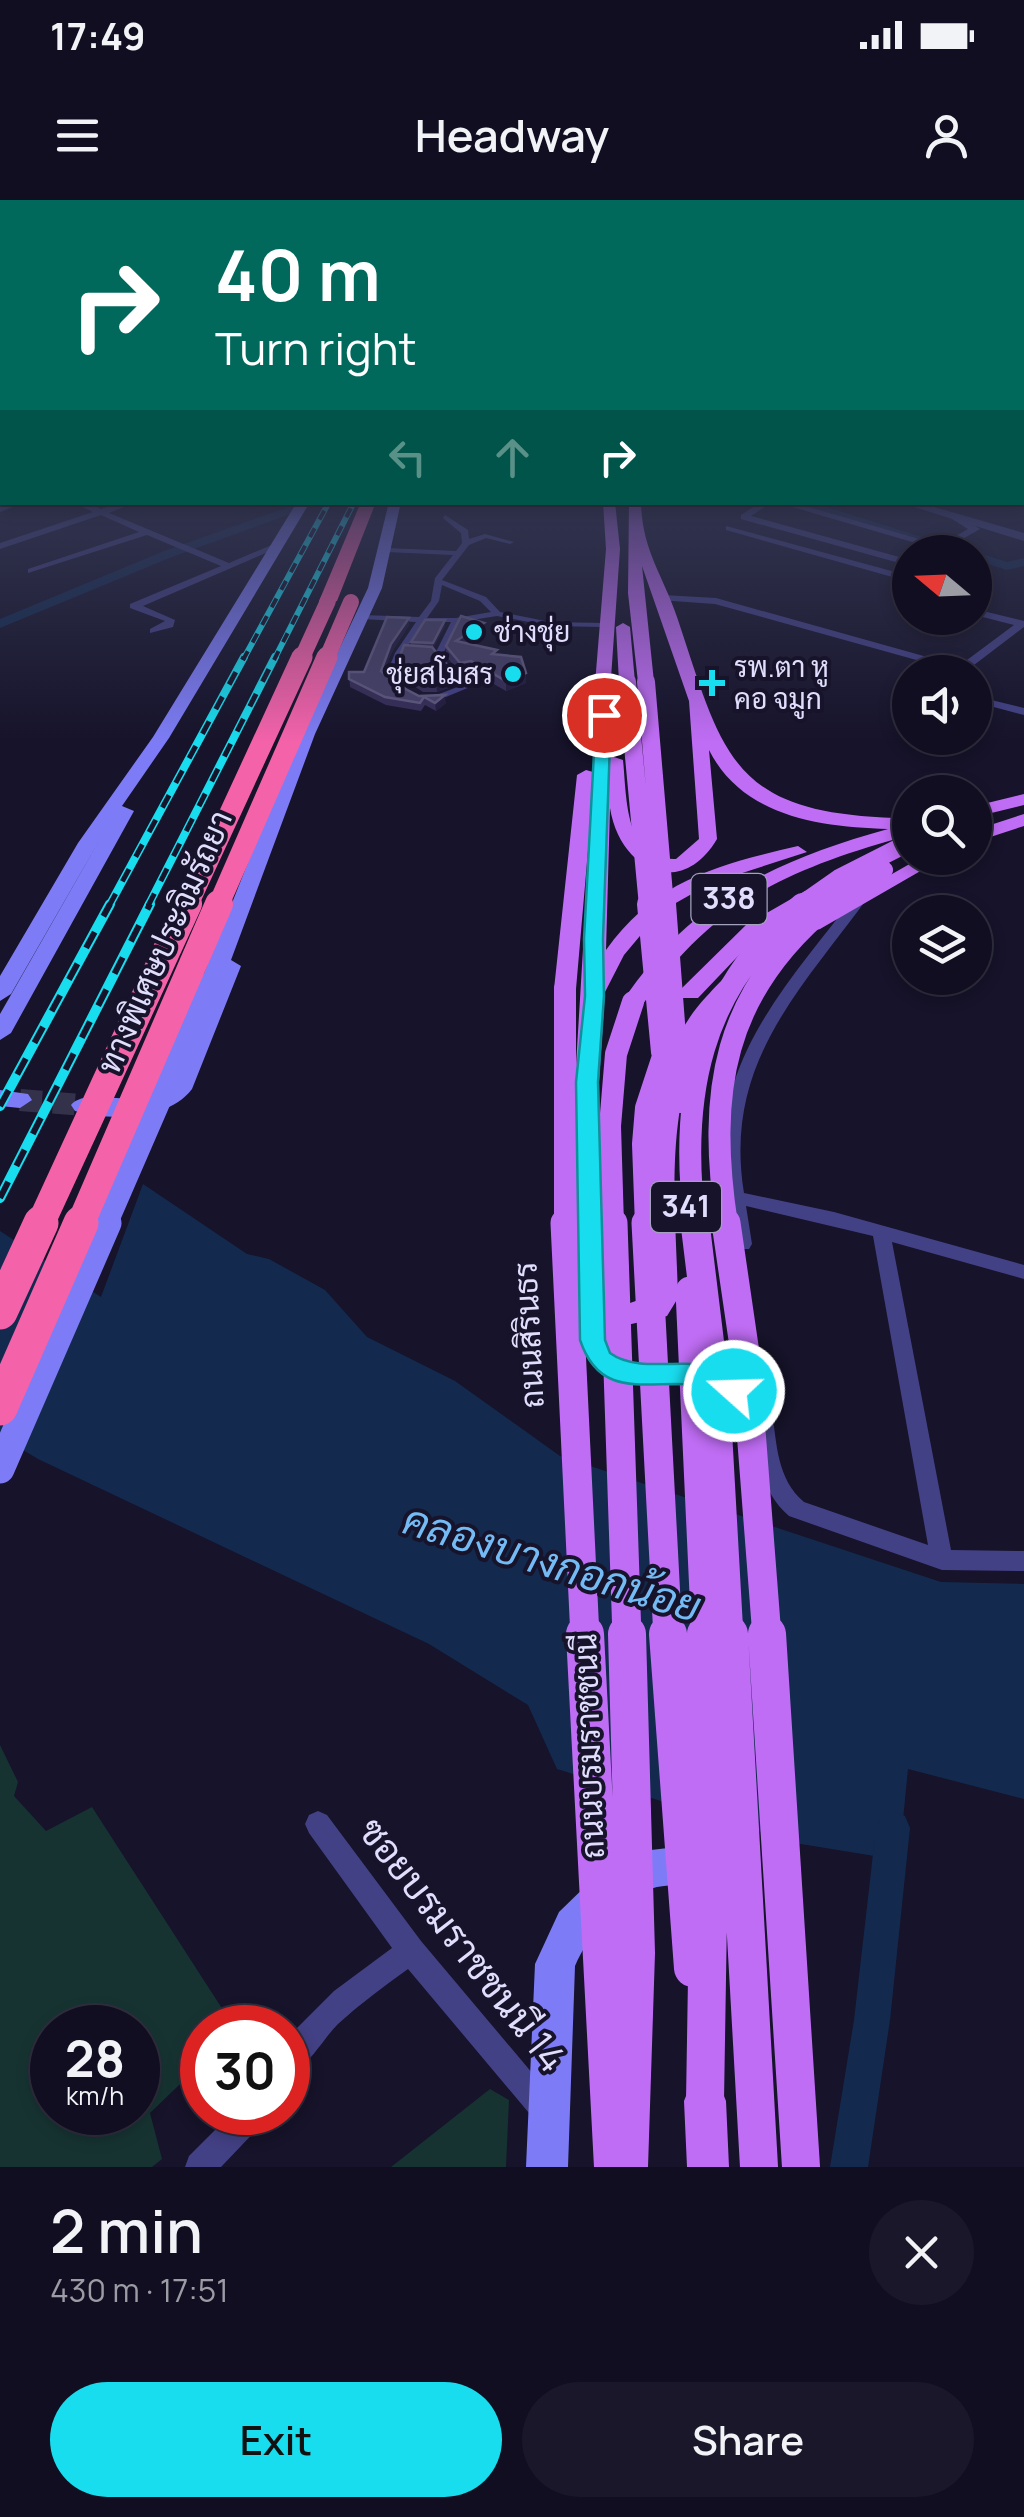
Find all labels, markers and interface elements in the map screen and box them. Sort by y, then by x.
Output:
text: 17:49 [50,9,146,61]
text: Headway [415,104,609,166]
icon: menu [50,108,105,163]
icon: person [919,108,974,163]
text: 40 m [215,226,381,322]
icon: right [50,240,180,370]
text: Turn right [215,317,416,379]
icon: left [380,430,435,485]
icon: ahead [485,430,540,485]
icon: right [590,430,645,485]
north arrow [892,535,992,635]
map controls [892,535,992,995]
place label: ช่างชุ่ย [494,612,570,652]
marker: ช่างชุ่ย [463,621,485,643]
place label: รพ.ตา หู คอ จมูก [734,647,829,719]
place label: ชุ่ยสโมสร [386,654,493,694]
button: sound [892,655,992,755]
marker: ชุ่ยสโมสร [502,663,524,685]
marker: รพ.ตา หู คอ จมูก [699,670,725,696]
pin [562,673,647,758]
icon: arrive [577,688,632,743]
button: search [892,775,992,875]
street label: ทางพิเศษประจิมรัถยา [86,803,242,1080]
road number: 338 [692,874,766,924]
button: layers [892,895,992,995]
road number: 341 [651,1182,721,1232]
street label: ถนนสิรินธร [502,1261,554,1409]
position arrow [682,1339,786,1443]
water label: คลองบางกอกน้อย [396,1489,708,1635]
street label: ถนนบรมราชชนนี [562,1632,614,1860]
street label: ซอยบรมราชชนนี 14 [348,1806,579,2082]
speed limit sign: 30 [180,2005,310,2135]
text: 28 [65,2024,125,2092]
text: km/h [66,2078,124,2113]
text: 2 min [50,2189,203,2271]
button: close [869,2200,974,2305]
text: 430 m · 17:51 [50,2268,229,2312]
button: Exit [50,2382,502,2497]
button: Share [522,2382,974,2497]

